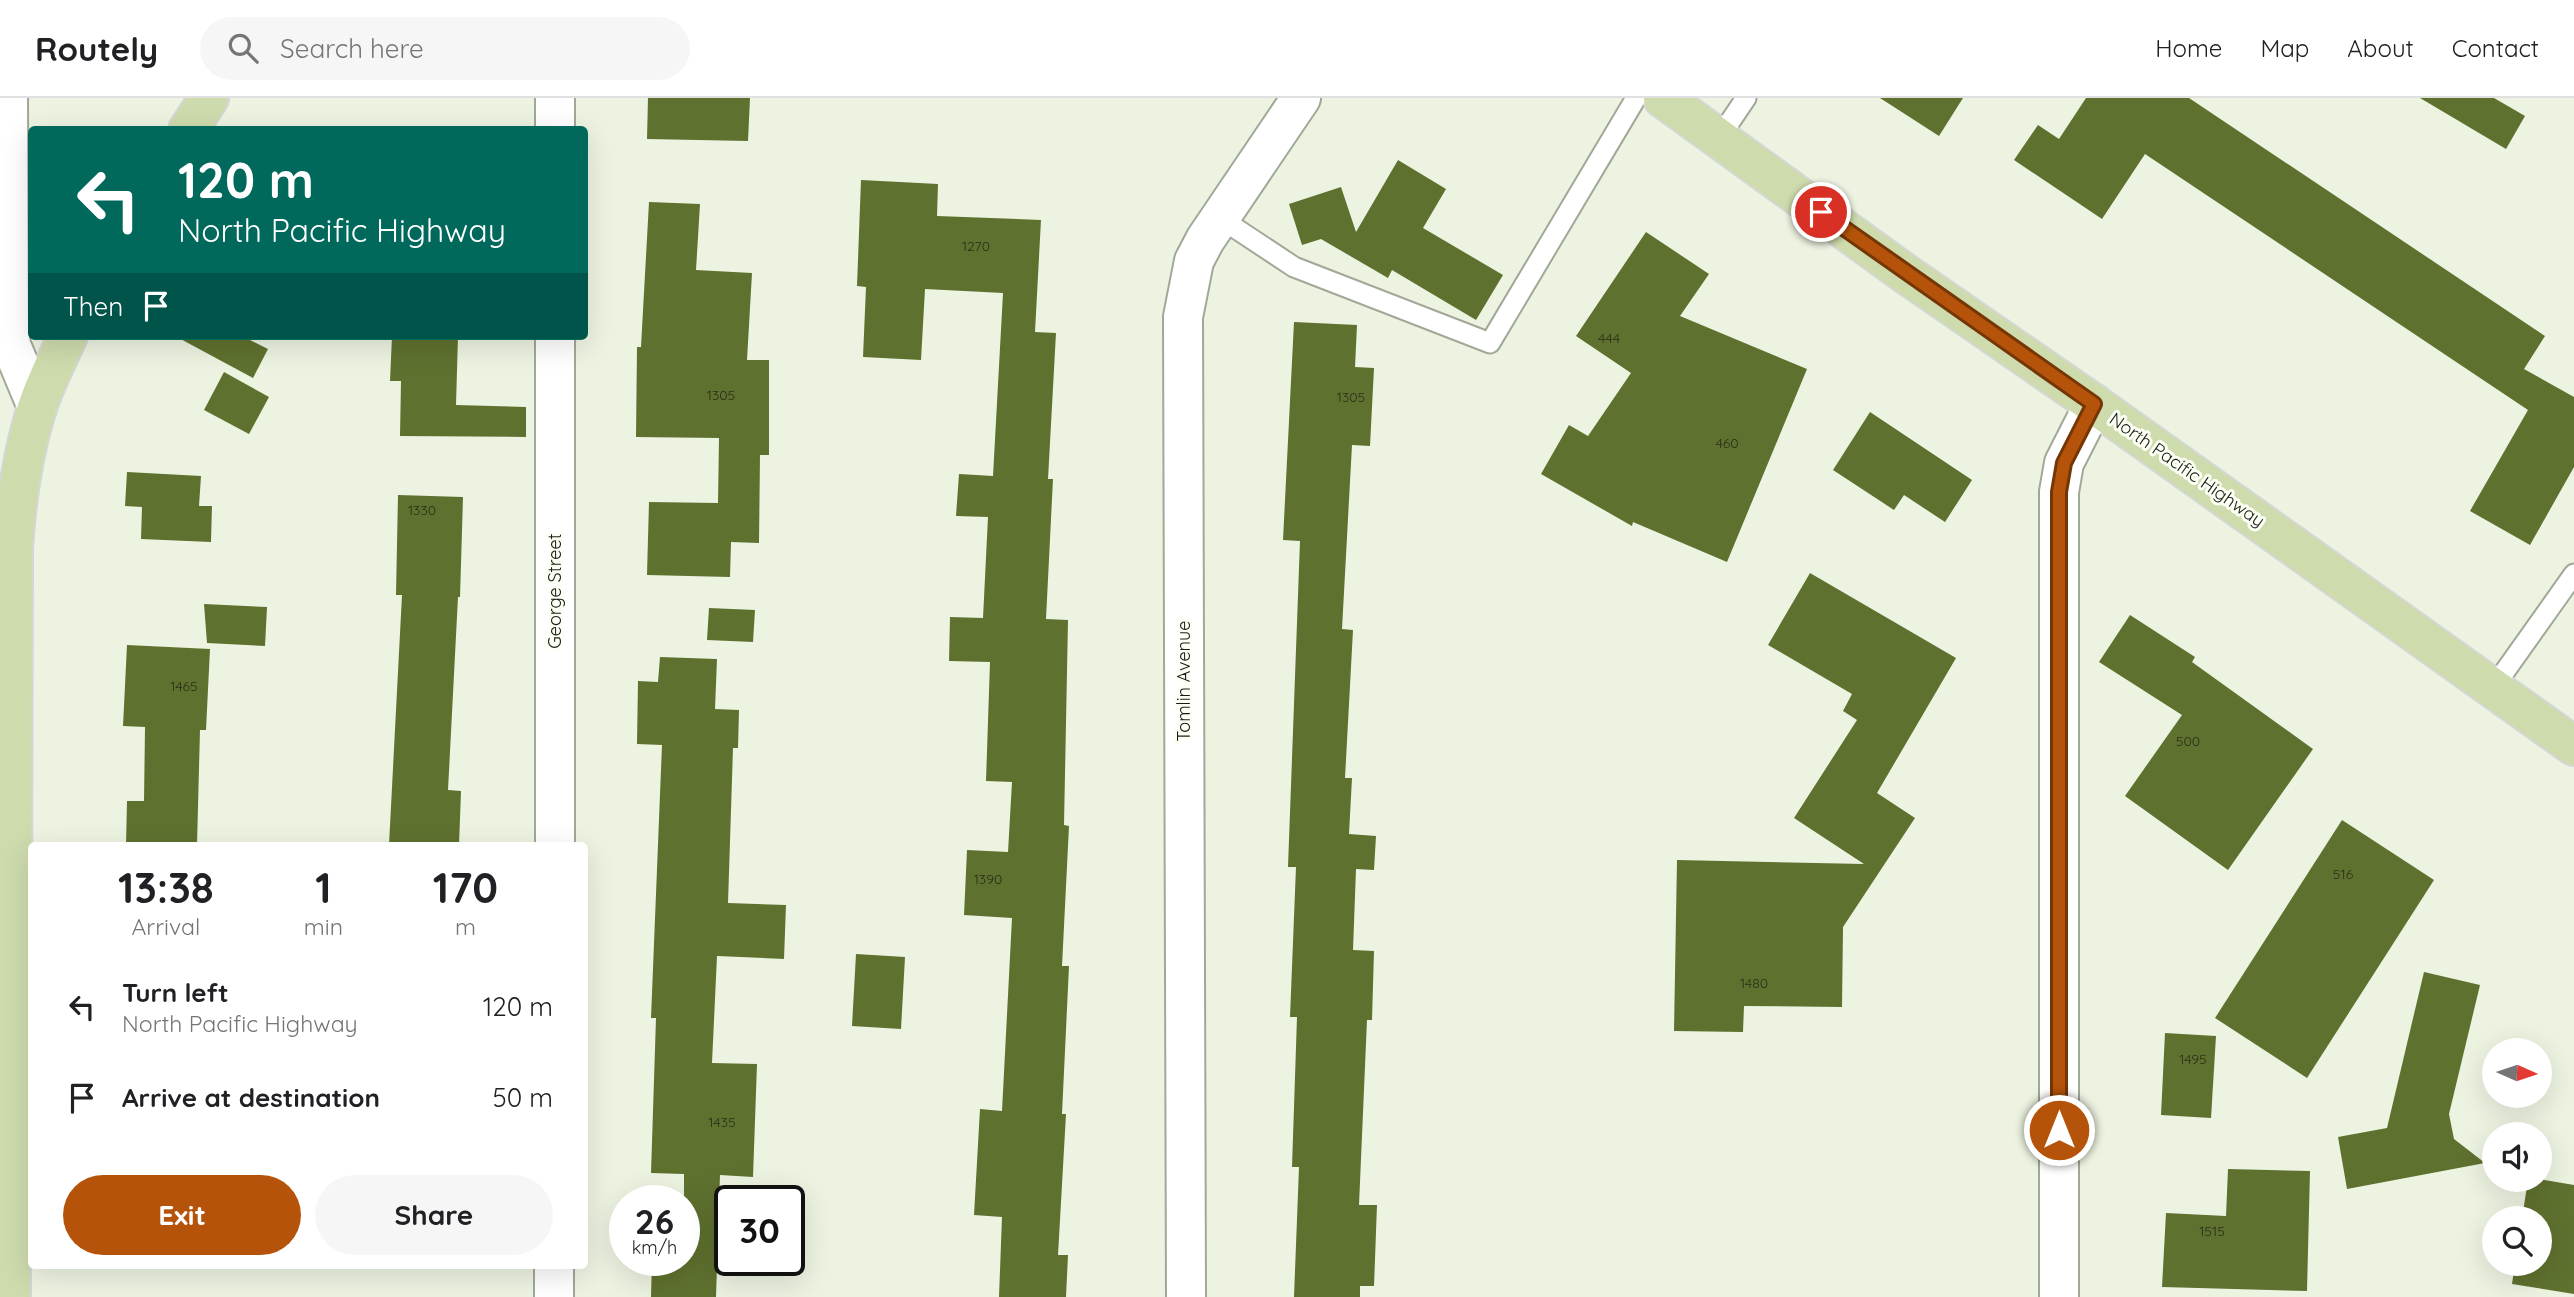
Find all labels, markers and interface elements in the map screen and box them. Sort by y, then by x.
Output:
search box [200,17,690,80]
text: Routely [35,28,158,69]
icon: search [224,29,262,67]
text: Search here [280,32,424,65]
text: Home [2155,33,2222,63]
text: Map [2260,33,2309,63]
text: About [2347,33,2414,63]
text: Contact [2452,33,2539,63]
text: 120 m [178,149,314,210]
icon: left [63,154,154,245]
pin [1791,182,1851,242]
icon: arrive [1802,193,1840,231]
text: North Pacific Highway [178,210,506,250]
house number: 1270 [962,237,990,255]
icon: arrive [137,287,175,325]
text: Then [63,290,123,323]
house number: 444 [1598,329,1620,347]
house number: 1305 [707,386,735,404]
house number: 1305 [1337,388,1365,406]
street label: North Pacific Highway [2105,407,2269,532]
house number: 460 [1715,434,1739,452]
house number: 1330 [408,501,436,519]
street label: George Street [543,533,566,649]
street label: Tomlin Avenue [1172,621,1195,741]
house number: 1465 [170,677,198,695]
house number: 500 [2176,732,2200,750]
text: 13:38 [118,861,214,914]
text: 1 [315,861,332,914]
text: 170 [433,861,498,914]
house number: 516 [2333,865,2354,883]
house number: 1390 [974,870,1002,888]
text: Arrival [131,912,200,941]
text: min [304,912,343,941]
text: m [455,912,476,941]
house number: 1480 [1740,974,1768,992]
text: Turn left [122,976,229,1009]
icon: left [63,988,101,1026]
text: 120 m [483,990,553,1023]
text: North Pacific Highway [122,1009,358,1038]
north arrow [2482,1038,2552,1108]
map controls [2482,1038,2552,1276]
house number: 1495 [2179,1050,2207,1068]
icon: arrive [63,1079,101,1117]
text: Arrive at destination [122,1081,380,1114]
text: 50 m [493,1081,553,1114]
position arrow [2022,1093,2096,1167]
house number: 1435 [708,1113,736,1131]
button: sound [2482,1122,2552,1192]
button: Exit [63,1175,301,1255]
button: Share [315,1175,553,1255]
speed limit sign: 30 [714,1185,805,1276]
text: 26 [635,1199,674,1243]
button: search [2482,1206,2552,1276]
house number: 1515 [2199,1222,2225,1240]
text: km/h [632,1236,677,1259]

